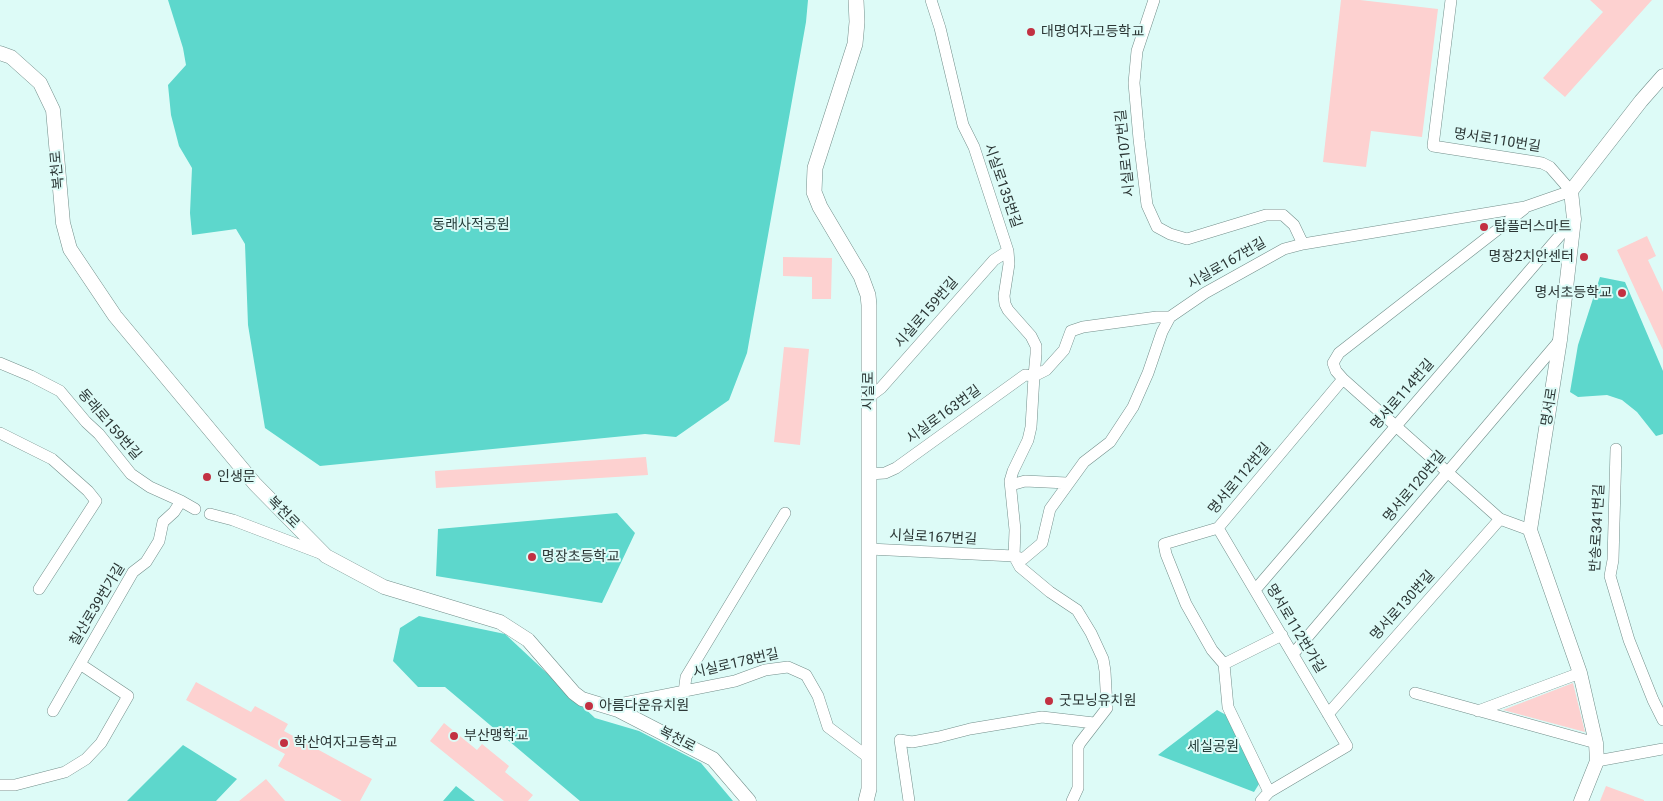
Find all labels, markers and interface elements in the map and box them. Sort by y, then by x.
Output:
place label: 대명여자고등학교 [1041,24,1144,40]
marker: 대명여자고등학교 [1025,26,1037,38]
street label: 시실로107번길 [1113,108,1139,198]
street label: 명서로110번길 [1452,126,1542,156]
street label: 시실로135번길 [980,142,1024,230]
street label: 복천로 [48,150,68,190]
park label: 동래사적공원 [432,217,510,233]
place label: 탑플러스마트 [1494,219,1571,235]
marker: 탑플러스마트 [1478,221,1490,233]
street label: 시실로167번길 [1185,235,1269,293]
place label: 명장2치안센터 [1489,249,1574,265]
marker: 명장2치안센터 [1578,251,1590,263]
street label: 시실로159번길 [892,274,962,352]
place label: 명서초등학교 [1535,285,1612,301]
marker: 명서초등학교 [1616,287,1628,299]
street label: 명서로114번길 [1368,356,1438,434]
street label: 시실로 [861,372,877,410]
street label: 시실로163번길 [903,382,985,448]
street label: 동래로159번길 [74,386,144,464]
street label: 명서로 [1539,387,1561,427]
street label: 명서로112번길 [1205,440,1275,518]
street label: 명서로120번길 [1380,448,1450,526]
place label: 인생문 [217,469,256,485]
marker: 인생문 [201,471,213,483]
street label: 반송로341번길 [1587,484,1609,572]
street label: 복천로 [263,493,303,533]
street label: 시실로167번길 [889,527,977,549]
place label: 명장초등학교 [542,549,619,565]
marker: 명장초등학교 [526,551,538,563]
street label: 칠산로39번가길 [67,561,129,649]
street label: 명서로130번길 [1367,568,1439,644]
street label: 명서로112번가길 [1262,581,1328,677]
street label: 시실로178번길 [691,646,781,682]
place label: 굿모닝유치원 [1059,693,1136,709]
marker: 굿모닝유치원 [1043,695,1055,707]
place label: 아름다운유치원 [599,698,689,714]
marker: 아름다운유치원 [583,700,595,712]
street label: 복천로 [656,724,698,756]
place label: 부산맹학교 [464,728,528,744]
marker: 부산맹학교 [448,730,460,742]
place label: 학산여자고등학교 [294,735,397,751]
marker: 학산여자고등학교 [278,737,290,749]
park label: 세실공원 [1187,739,1239,755]

